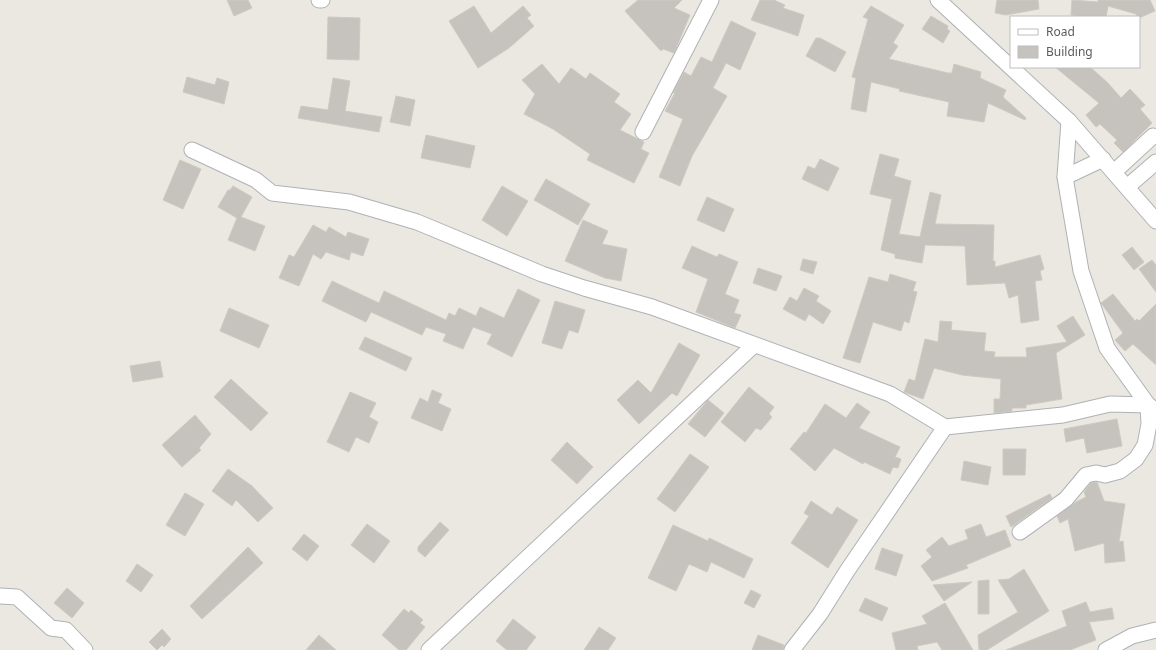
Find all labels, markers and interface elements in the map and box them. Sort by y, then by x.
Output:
legend [1010,16,1140,68]
text: Road [1046,23,1075,40]
text: Building [1046,43,1093,60]

